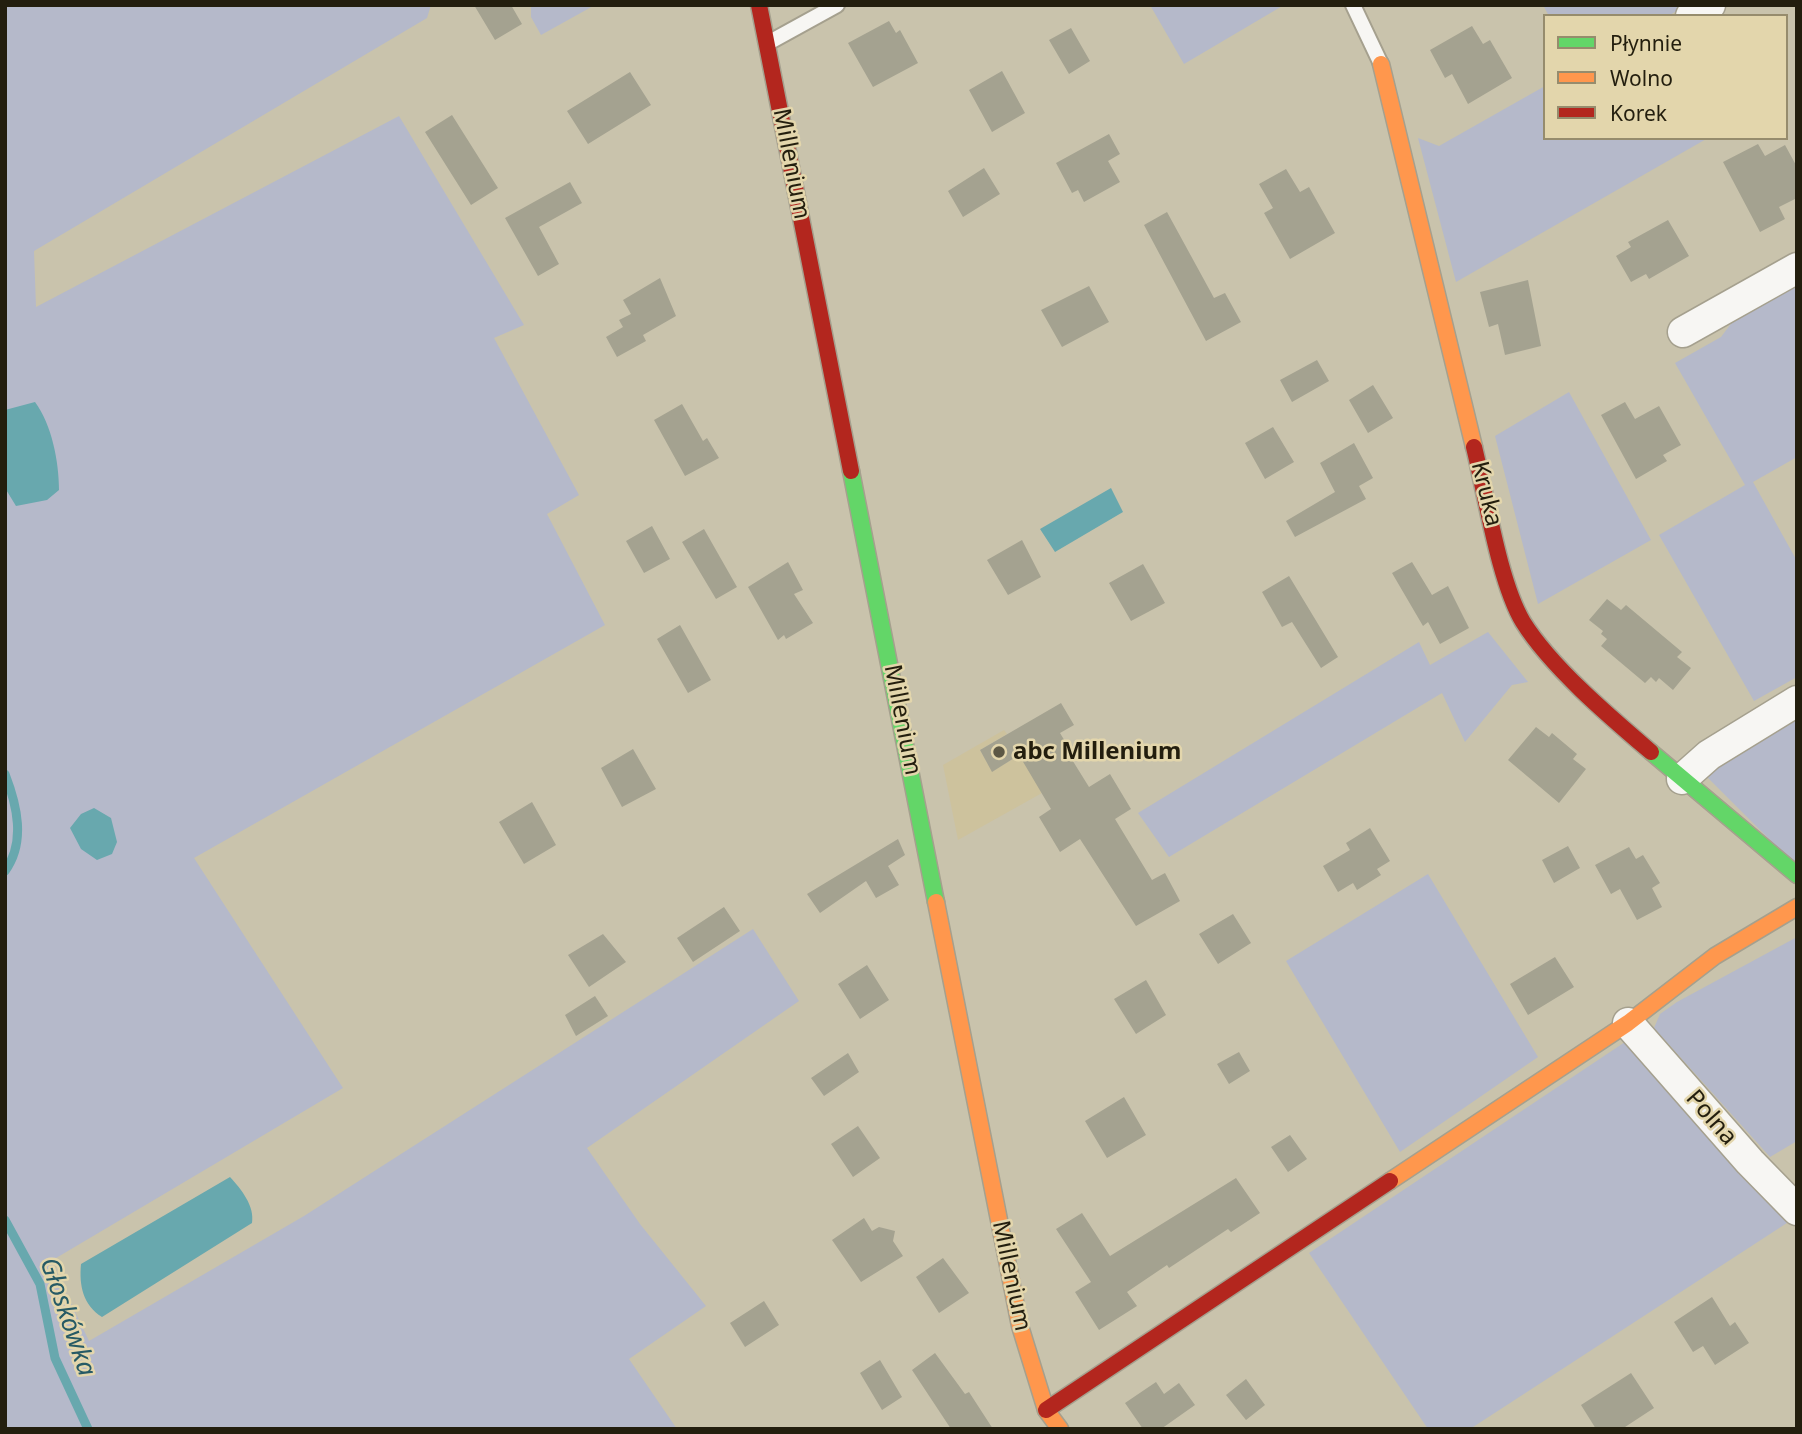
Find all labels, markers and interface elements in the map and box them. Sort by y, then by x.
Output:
legend [1543,14,1788,140]
text: Płynnie [1610,29,1682,57]
text: Wolno [1610,64,1673,92]
text: Korek [1610,99,1667,127]
street label: Millenium [766,106,816,222]
street label: Kruka [1464,459,1508,529]
street label: Millenium [877,662,927,778]
place label: abc Millenium [1013,738,1181,766]
marker: abc Millenium [991,744,1007,760]
street label: Polna [1679,1085,1743,1151]
street label: Millenium [985,1218,1037,1334]
water label: Głoskówka [32,1254,102,1380]

